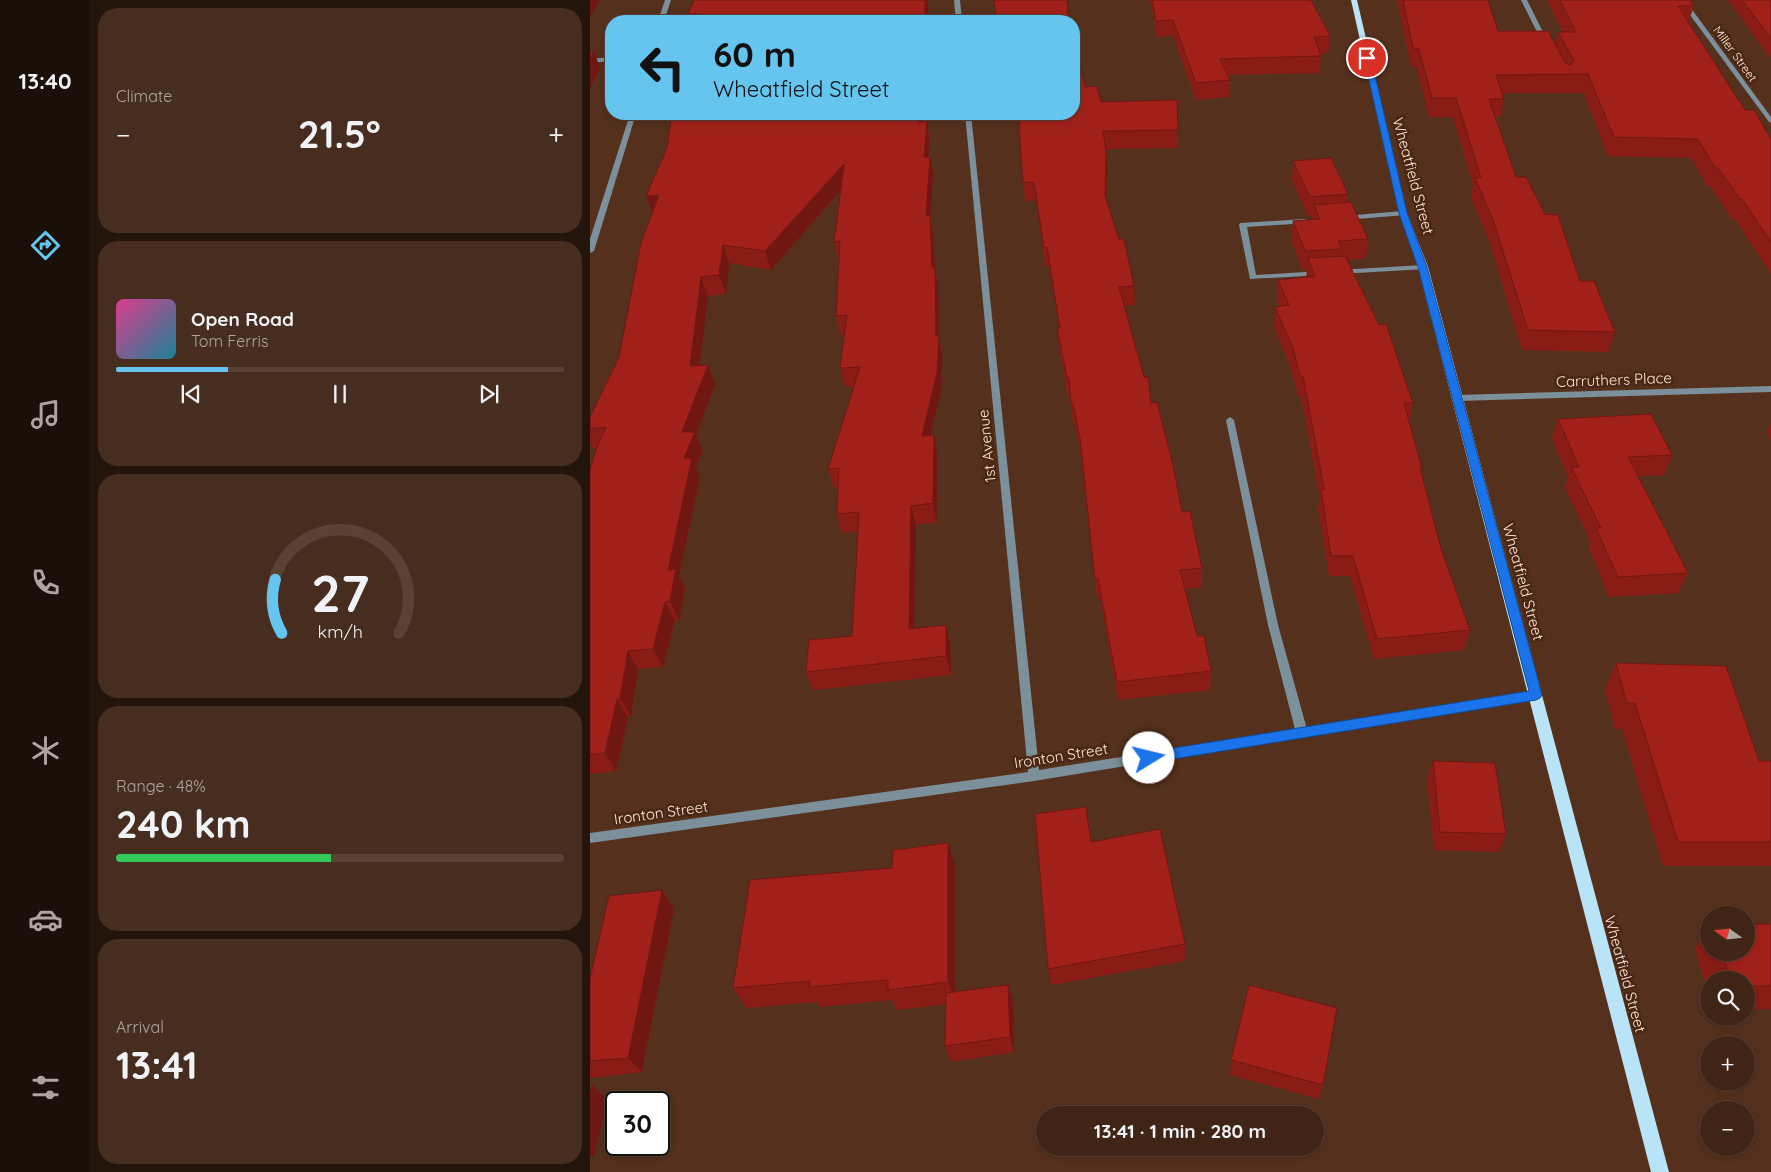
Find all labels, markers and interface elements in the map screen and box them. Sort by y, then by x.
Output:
street label: Miller Street [1710,23,1761,85]
text: 60 m [713,32,796,76]
icon: left [630,35,695,100]
pin [1346,37,1388,79]
icon: arrive [1353,44,1381,72]
text: 13:40 [19,67,71,95]
text: Wheatfield Street [713,75,889,103]
text: Climate [116,86,172,106]
text: 21.5° [298,110,381,158]
street label: Wheatfield Street [1389,115,1438,236]
text: − [116,117,131,152]
text: + [548,117,564,152]
icon: directions [28,228,63,263]
text: Open Road [191,307,294,331]
text: Tom Ferris [191,331,268,351]
street label: Carruthers Place [1556,368,1672,391]
icon: previous [177,380,205,408]
icon: pause [326,380,354,408]
icon: next [475,380,503,408]
icon: music [28,397,63,432]
street label: 1st Avenue [973,409,1000,483]
street label: Wheatfield Street [1499,521,1548,642]
text: 27 [311,560,369,625]
icon: phone [28,565,63,600]
text: km/h [317,620,363,642]
position arrow [1122,731,1174,783]
icon: climate [28,733,63,768]
street label: Ironton Street [1013,739,1109,772]
text: Range · 48% [116,776,206,796]
street label: Ironton Street [613,797,709,829]
text: 240 km [116,800,251,848]
icon: car [28,902,63,937]
north arrow [1700,906,1755,961]
map controls [1700,906,1755,1156]
street label: Wheatfield Street [1601,913,1650,1034]
button: search [1700,971,1755,1026]
text: Arrival [116,1017,164,1037]
button: + [1700,1036,1755,1091]
text: 13:41 [116,1041,198,1089]
icon: filters [28,1070,63,1105]
speed limit sign: 30 [605,1091,670,1156]
button: − [1700,1101,1755,1156]
text: 13:41 · 1 min · 280 m [1094,1119,1266,1143]

